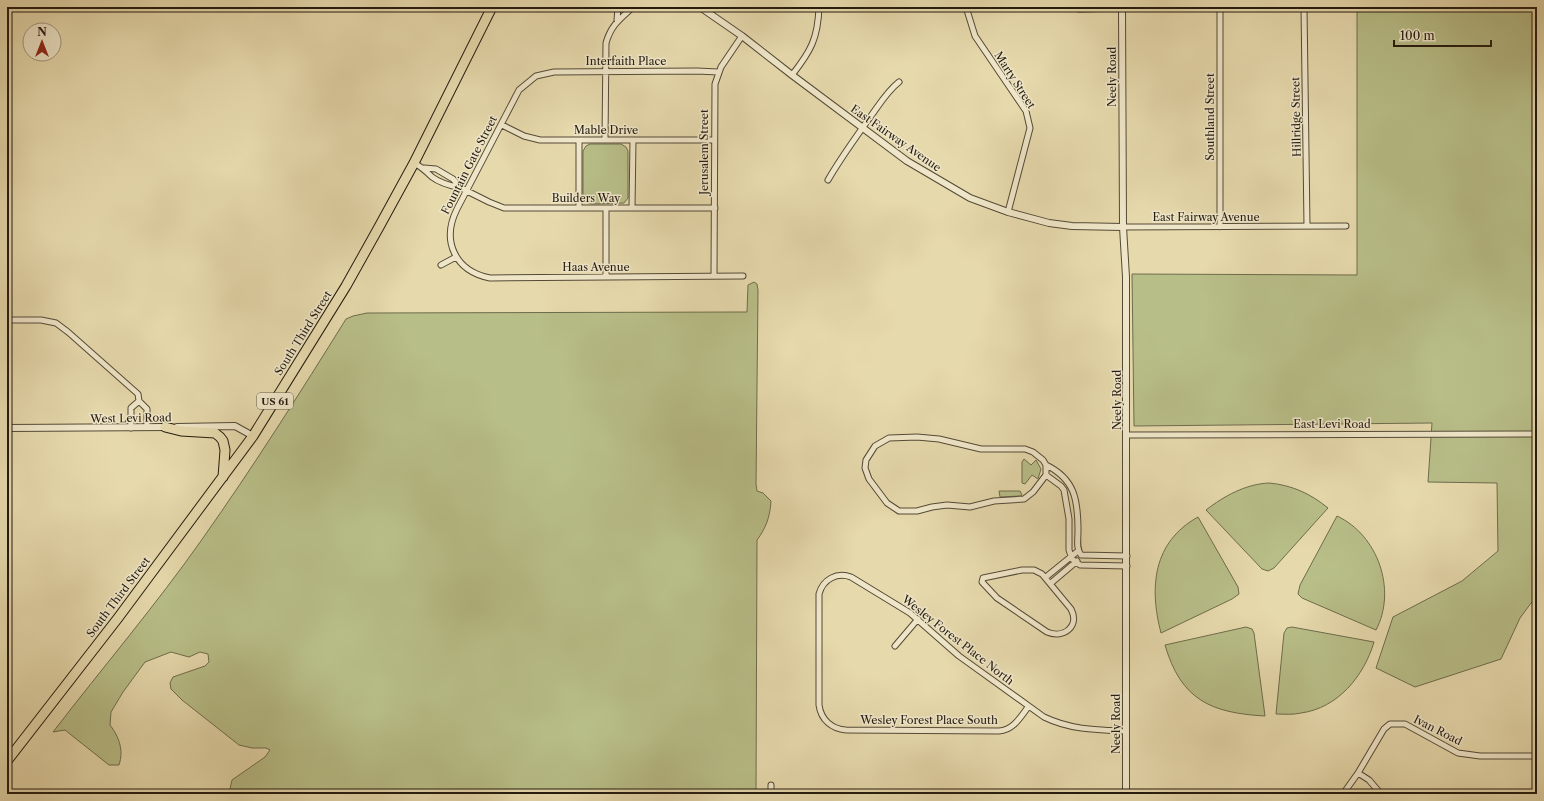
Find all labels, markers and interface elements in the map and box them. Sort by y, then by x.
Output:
north arrow [22,22,62,62]
scale bar [1394,22,1491,48]
text: N [37,25,47,39]
text: 100 m [1400,28,1435,43]
street label: Neely Road [1105,47,1119,107]
street label: Marty Street [991,49,1039,111]
street label: Interfaith Place [586,54,666,68]
street label: Southland Street [1203,73,1217,161]
street label: Hillridge Street [1288,77,1304,157]
street label: East Fairway Avenue [848,102,944,174]
street label: Jerusalem Street [697,109,711,197]
street label: Fountain Gate Street [438,113,500,217]
street label: Mable Drive [574,123,638,137]
street label: Builders Way [552,191,621,205]
street label: East Fairway Avenue [1152,210,1260,224]
street label: Haas Avenue [562,260,630,274]
street label: South Third Street [271,288,335,378]
street label: Neely Road [1110,370,1124,430]
road number: US 61 [257,393,293,409]
street label: West Levi Road [89,410,172,426]
street label: East Levi Road [1293,417,1371,431]
street label: South Third Street [83,554,153,640]
street label: Wesley Forest Place North [899,591,1017,688]
street label: Neely Road [1109,694,1123,754]
street label: Ivan Road [1412,712,1465,748]
street label: Wesley Forest Place South [859,713,998,727]

